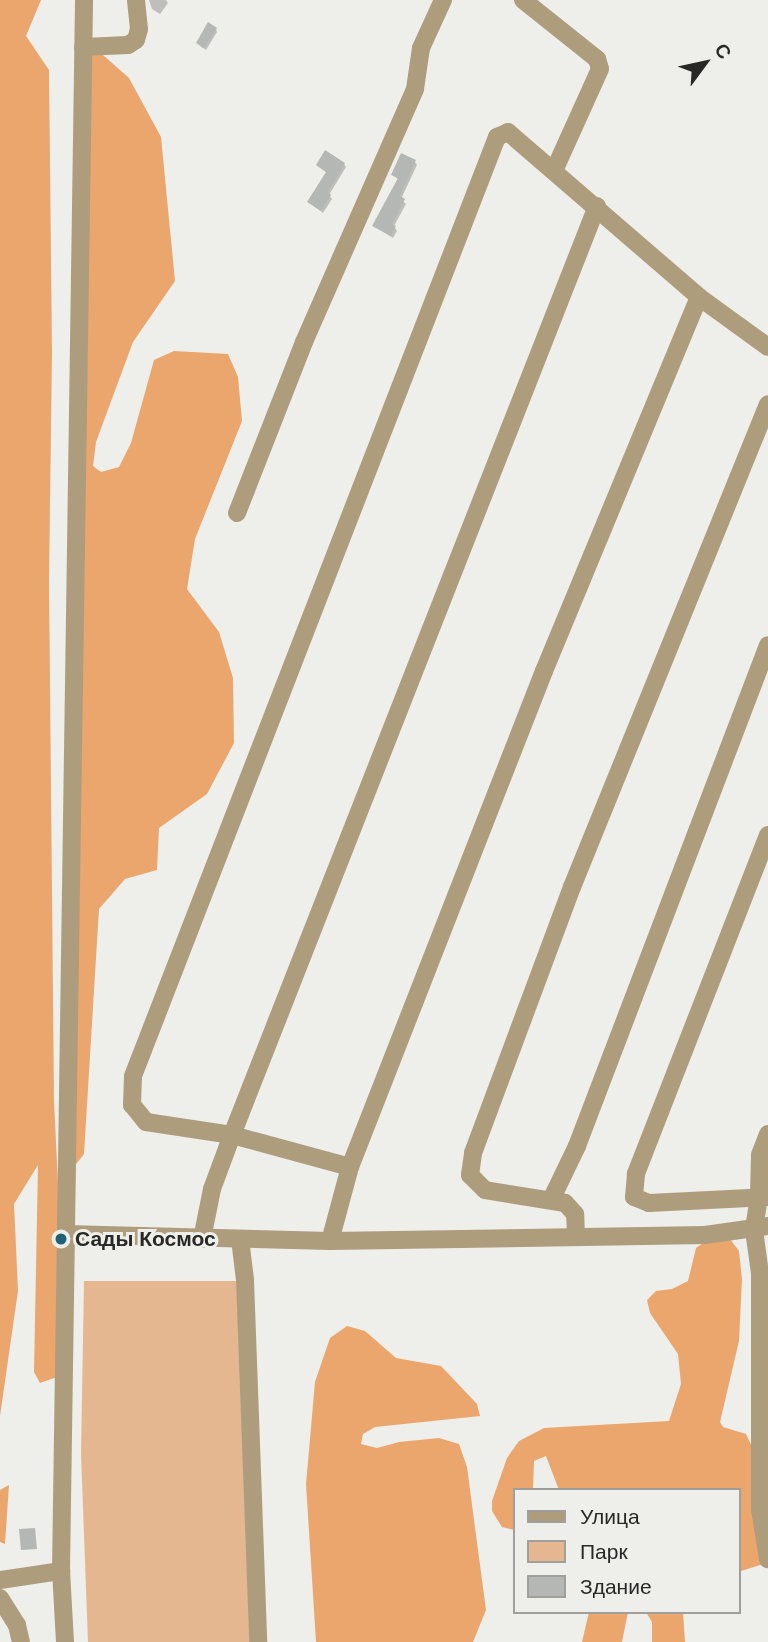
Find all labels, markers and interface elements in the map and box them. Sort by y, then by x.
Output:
north arrow [670,28,740,98]
text: С [710,40,736,63]
place label: Сады Космос [75,1226,216,1252]
marker: Сады Космос [53,1231,69,1247]
legend [512,1488,740,1614]
text: Улица [580,1505,640,1528]
text: Парк [580,1540,628,1563]
text: Здание [580,1575,652,1598]

